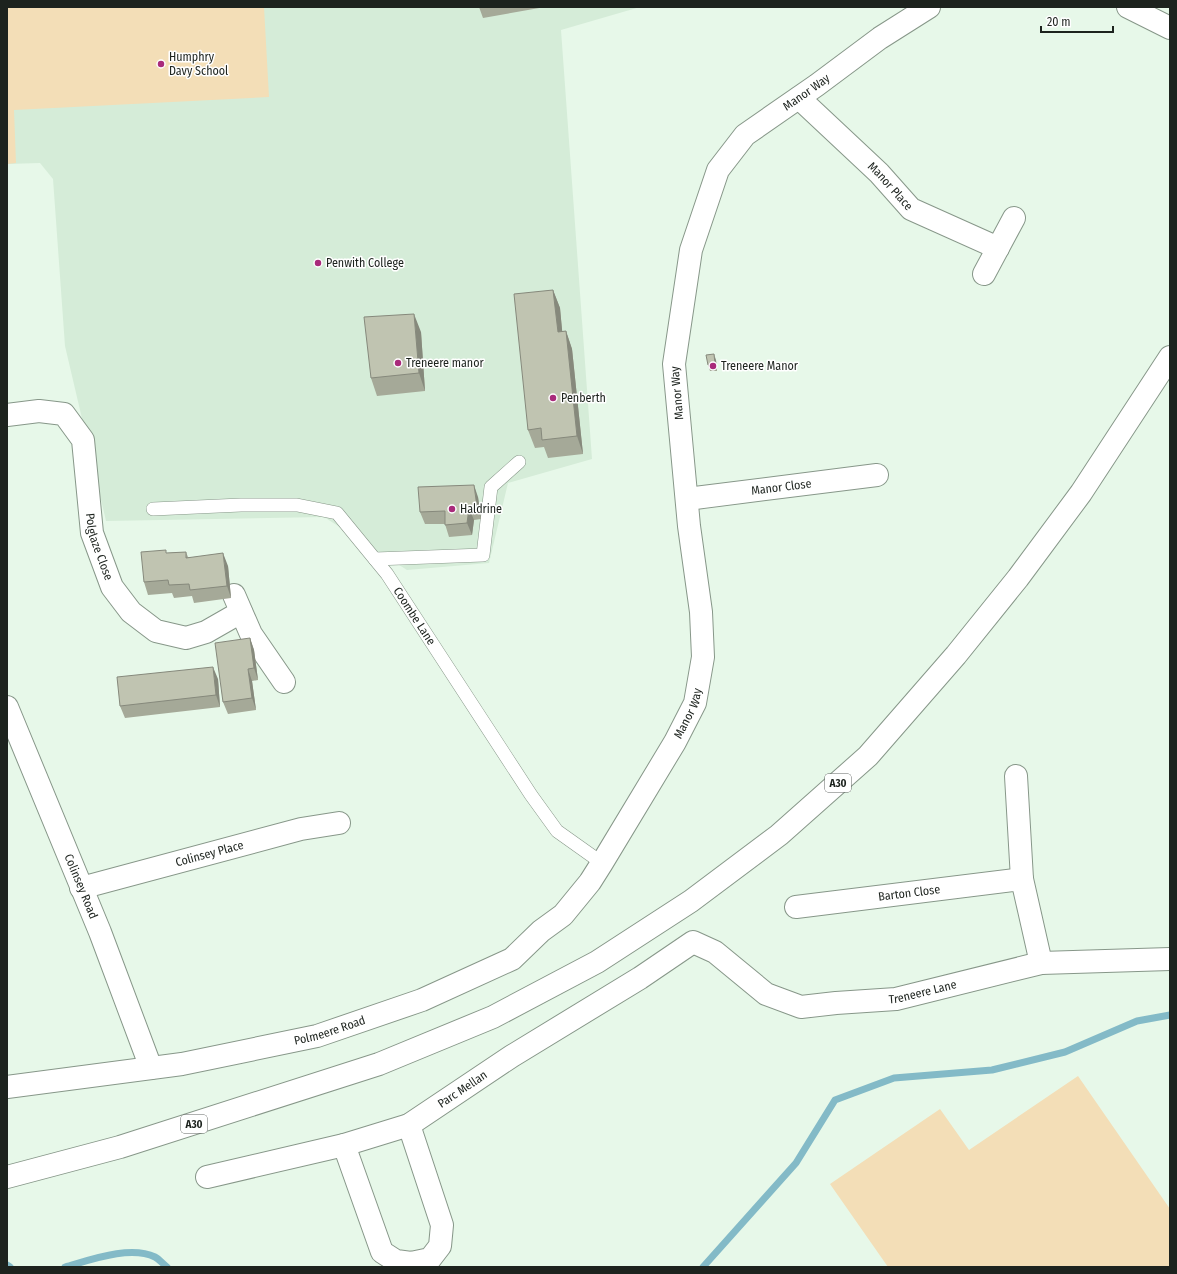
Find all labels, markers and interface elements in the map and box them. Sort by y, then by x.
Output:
scale bar [1041,8,1113,34]
text: 20 m [1047,15,1071,29]
place label: Humphry Davy School [169,50,228,78]
marker: Humphry Davy School [156,59,166,69]
street label: Manor Way [780,71,833,113]
street label: Manor Place [865,159,916,213]
place label: Penwith College [326,256,404,270]
marker: Penwith College [313,258,323,268]
place label: Treneere manor [406,356,485,370]
marker: Treneere manor [393,358,403,368]
place label: Treneere Manor [721,359,799,373]
marker: Treneere Manor [708,361,718,371]
street label: Manor Way [668,365,686,420]
place label: Penberth [561,391,606,405]
marker: Penberth [548,393,558,403]
street label: Manor Close [750,476,812,498]
place label: Haldrine [460,502,502,516]
marker: Haldrine [447,504,457,514]
street label: Polglaze Close [83,512,116,582]
street label: Coombe Lane [390,585,438,648]
street label: Manor Way [671,687,705,741]
road number: A30 [825,774,851,792]
street label: Colinsey Place [174,838,245,869]
street label: Colinsey Road [61,852,101,921]
street label: Barton Close [877,882,941,904]
street label: Treneere Lane [888,977,958,1006]
street label: Polmeere Road [293,1013,367,1048]
street label: Parc Mellan [435,1068,490,1111]
road number: A30 [181,1115,207,1133]

